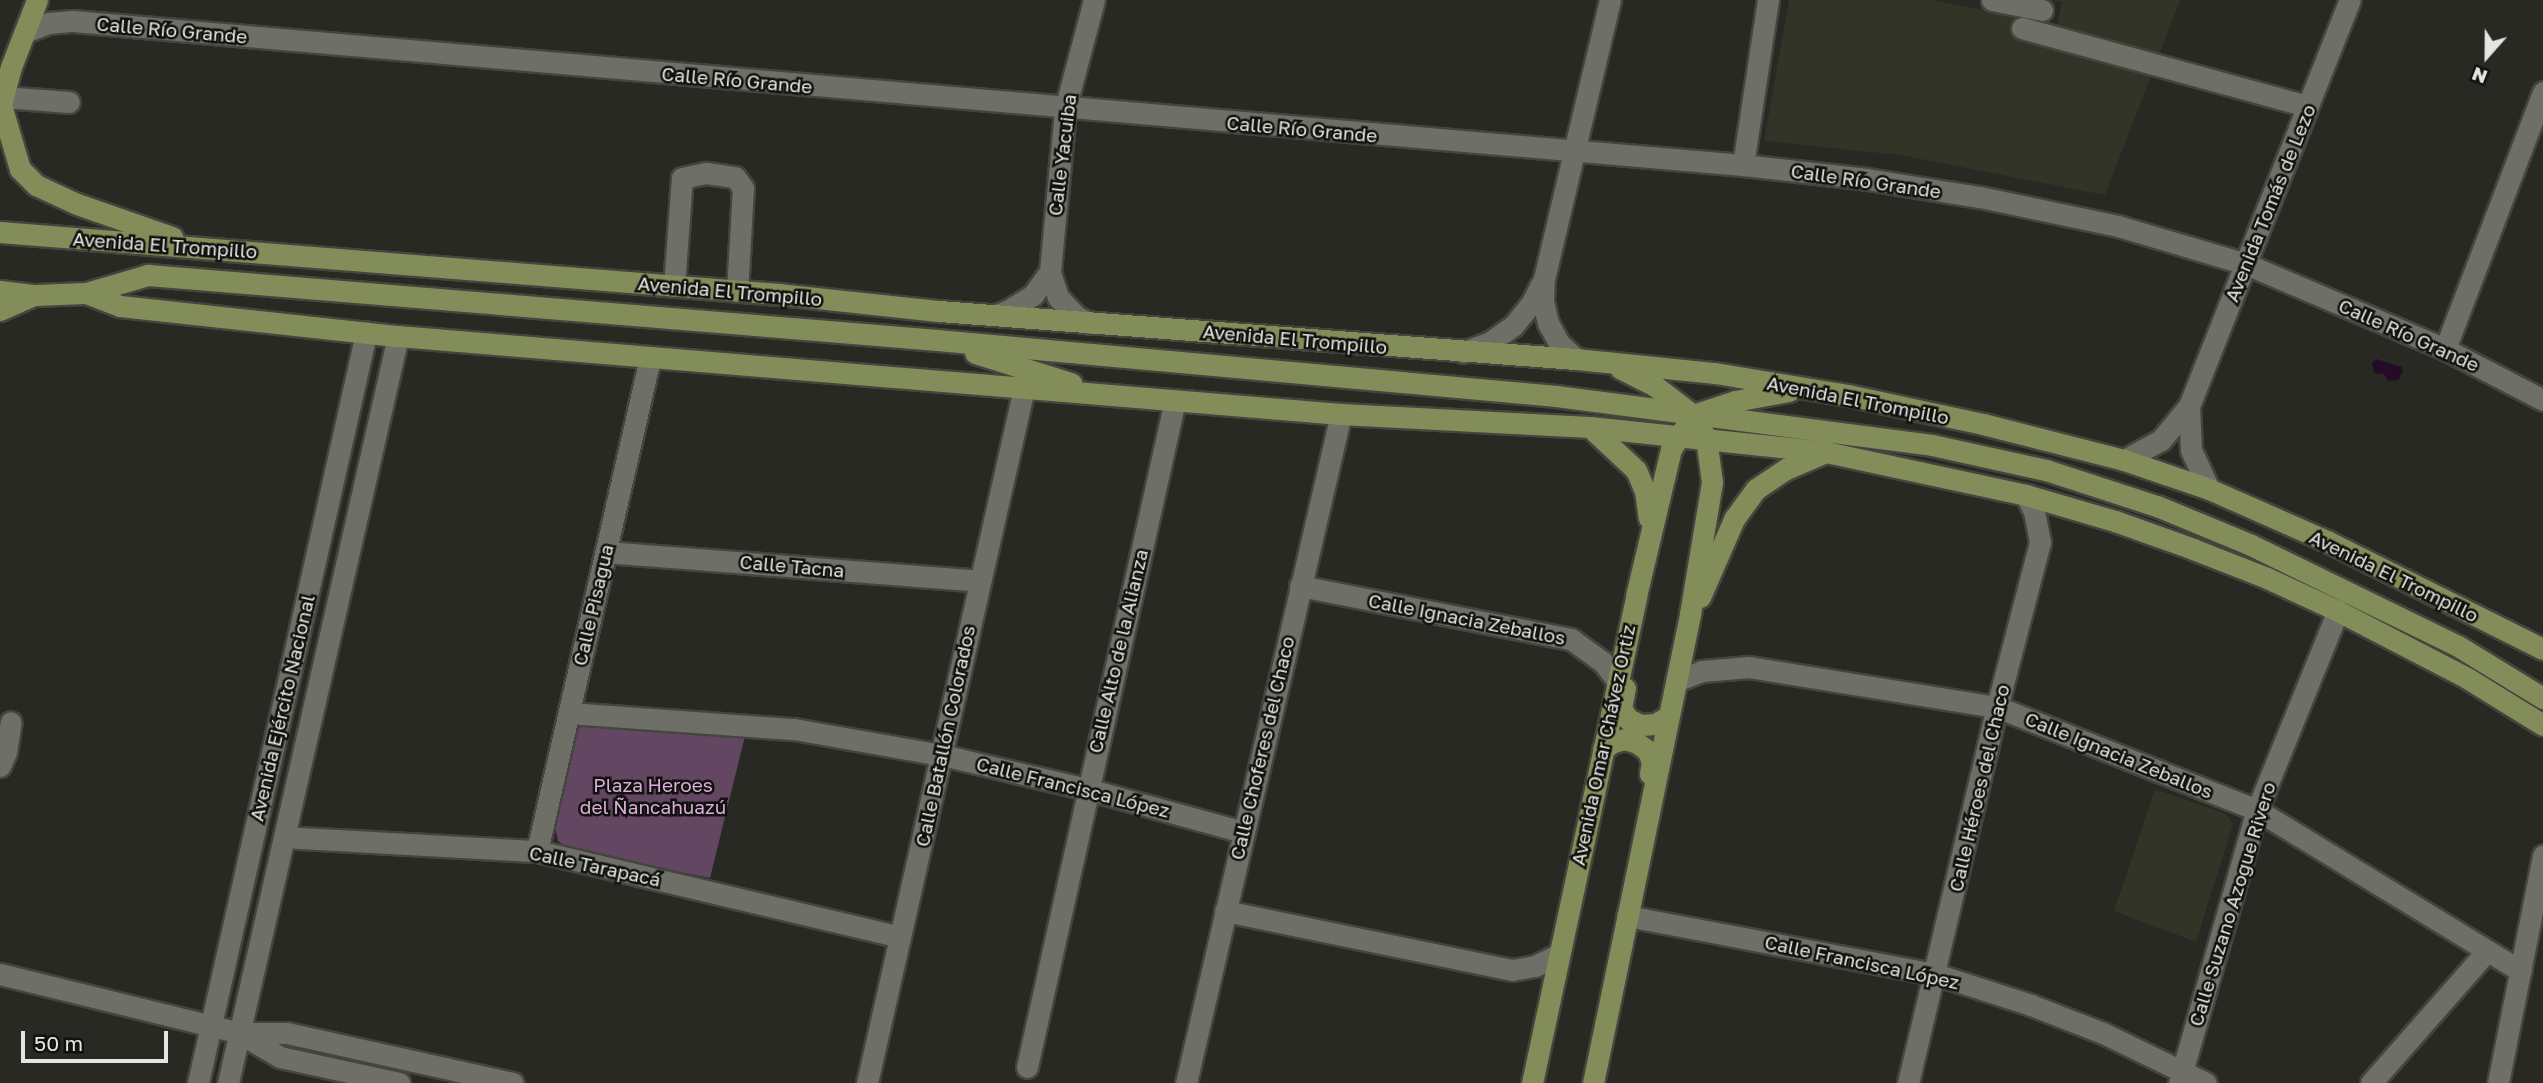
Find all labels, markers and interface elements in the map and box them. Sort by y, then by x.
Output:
street label: Calle Río Grande [96,12,248,48]
north arrow [2452,21,2522,91]
street label: Calle Río Grande [661,62,813,98]
text: N [2468,63,2490,89]
street label: Calle Yacuiba [1043,93,1081,217]
street label: Avenida Tomás de Lezo [2220,101,2320,305]
street label: Calle Río Grande [1226,111,1378,147]
street label: Calle Río Grande [1790,159,1942,203]
street label: Avenida El Trompillo [72,227,258,263]
street label: Avenida El Trompillo [637,272,823,310]
street label: Calle Río Grande [2335,294,2483,376]
street label: Avenida El Trompillo [1202,320,1388,358]
street label: Avenida El Trompillo [1765,371,1951,429]
street label: Avenida El Trompillo [2306,525,2482,627]
street label: Calle Pisagua [568,542,618,668]
street label: Calle Alto de la Alianza [1083,547,1153,755]
street label: Calle Tacna [739,550,845,582]
street label: Calle Ignacia Zeballos [1367,589,1567,649]
street label: Avenida Ejército Nacional [245,593,319,823]
street label: Calle Batallón Colorados [910,623,980,849]
street label: Avenida Omar Chávez Ortiz [1566,623,1640,867]
street label: Calle Choferes del Chaco [1225,634,1299,862]
street label: Calle Héroes del Chaco [1944,682,2014,894]
street label: Calle Ignacia Zeballos [2022,707,2216,803]
street label: Calle Francisca López [974,752,1172,822]
park label: Plaza Heroes del Ñancahuazú [580,774,726,818]
street label: Calle Suzano Azogue Rivero [2184,779,2280,1029]
street label: Calle Tarapacá [527,841,663,891]
street label: Calle Francisca López [1763,930,1961,994]
scale bar [24,1016,172,1060]
text: 50 m [34,1030,83,1056]

